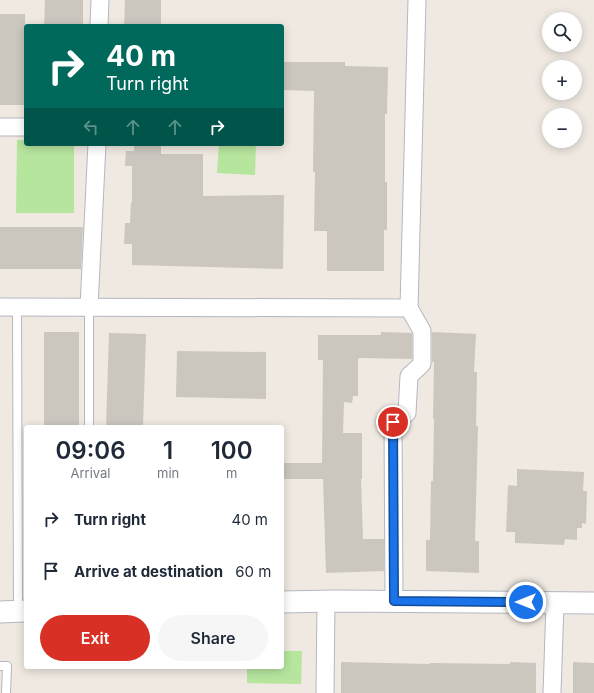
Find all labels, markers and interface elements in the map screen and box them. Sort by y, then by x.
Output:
map controls [542,12,582,148]
button: search [542,12,582,52]
text: 40 m [106,39,176,73]
icon: right [40,40,92,92]
button: + [542,60,582,100]
text: Turn right [106,73,189,94]
button: − [542,108,582,148]
icon: left [80,116,102,138]
icon: ahead [122,116,144,138]
icon: ahead [164,116,186,138]
icon: right [206,116,228,138]
pin [376,405,410,439]
icon: arrive [382,411,404,433]
text: 09:06 [55,436,126,465]
text: 1 [163,436,173,465]
text: 100 [211,436,253,465]
text: Arrival [70,465,111,481]
text: min [157,465,179,481]
text: m [226,465,237,481]
icon: right [40,508,62,530]
text: Turn right [74,510,146,529]
text: 40 m [231,510,268,529]
icon: arrive [40,560,62,582]
text: Arrive at destination [74,562,223,581]
text: 60 m [235,562,271,581]
position arrow [505,581,547,623]
button: Exit [40,615,150,661]
button: Share [158,615,268,661]

